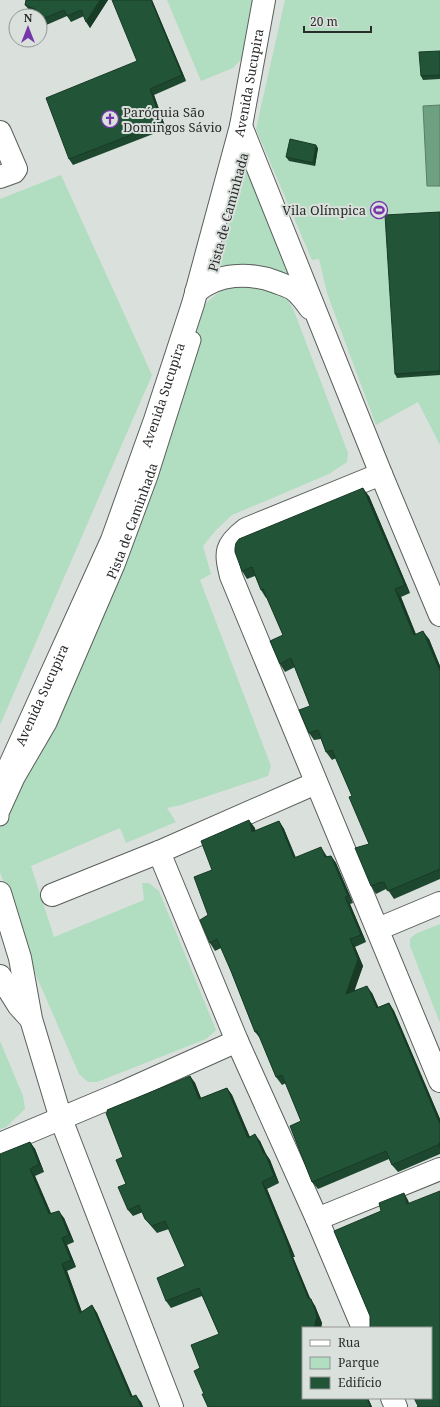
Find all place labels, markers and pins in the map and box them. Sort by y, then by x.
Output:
place label: Paróquia São Domingos Sávio [123,103,222,136]
church icon: Paróquia São Domingos Sávio [100,109,120,129]
sports icon: Vila Olímpica [369,200,389,220]
place label: Vila Olímpica [282,201,366,219]

